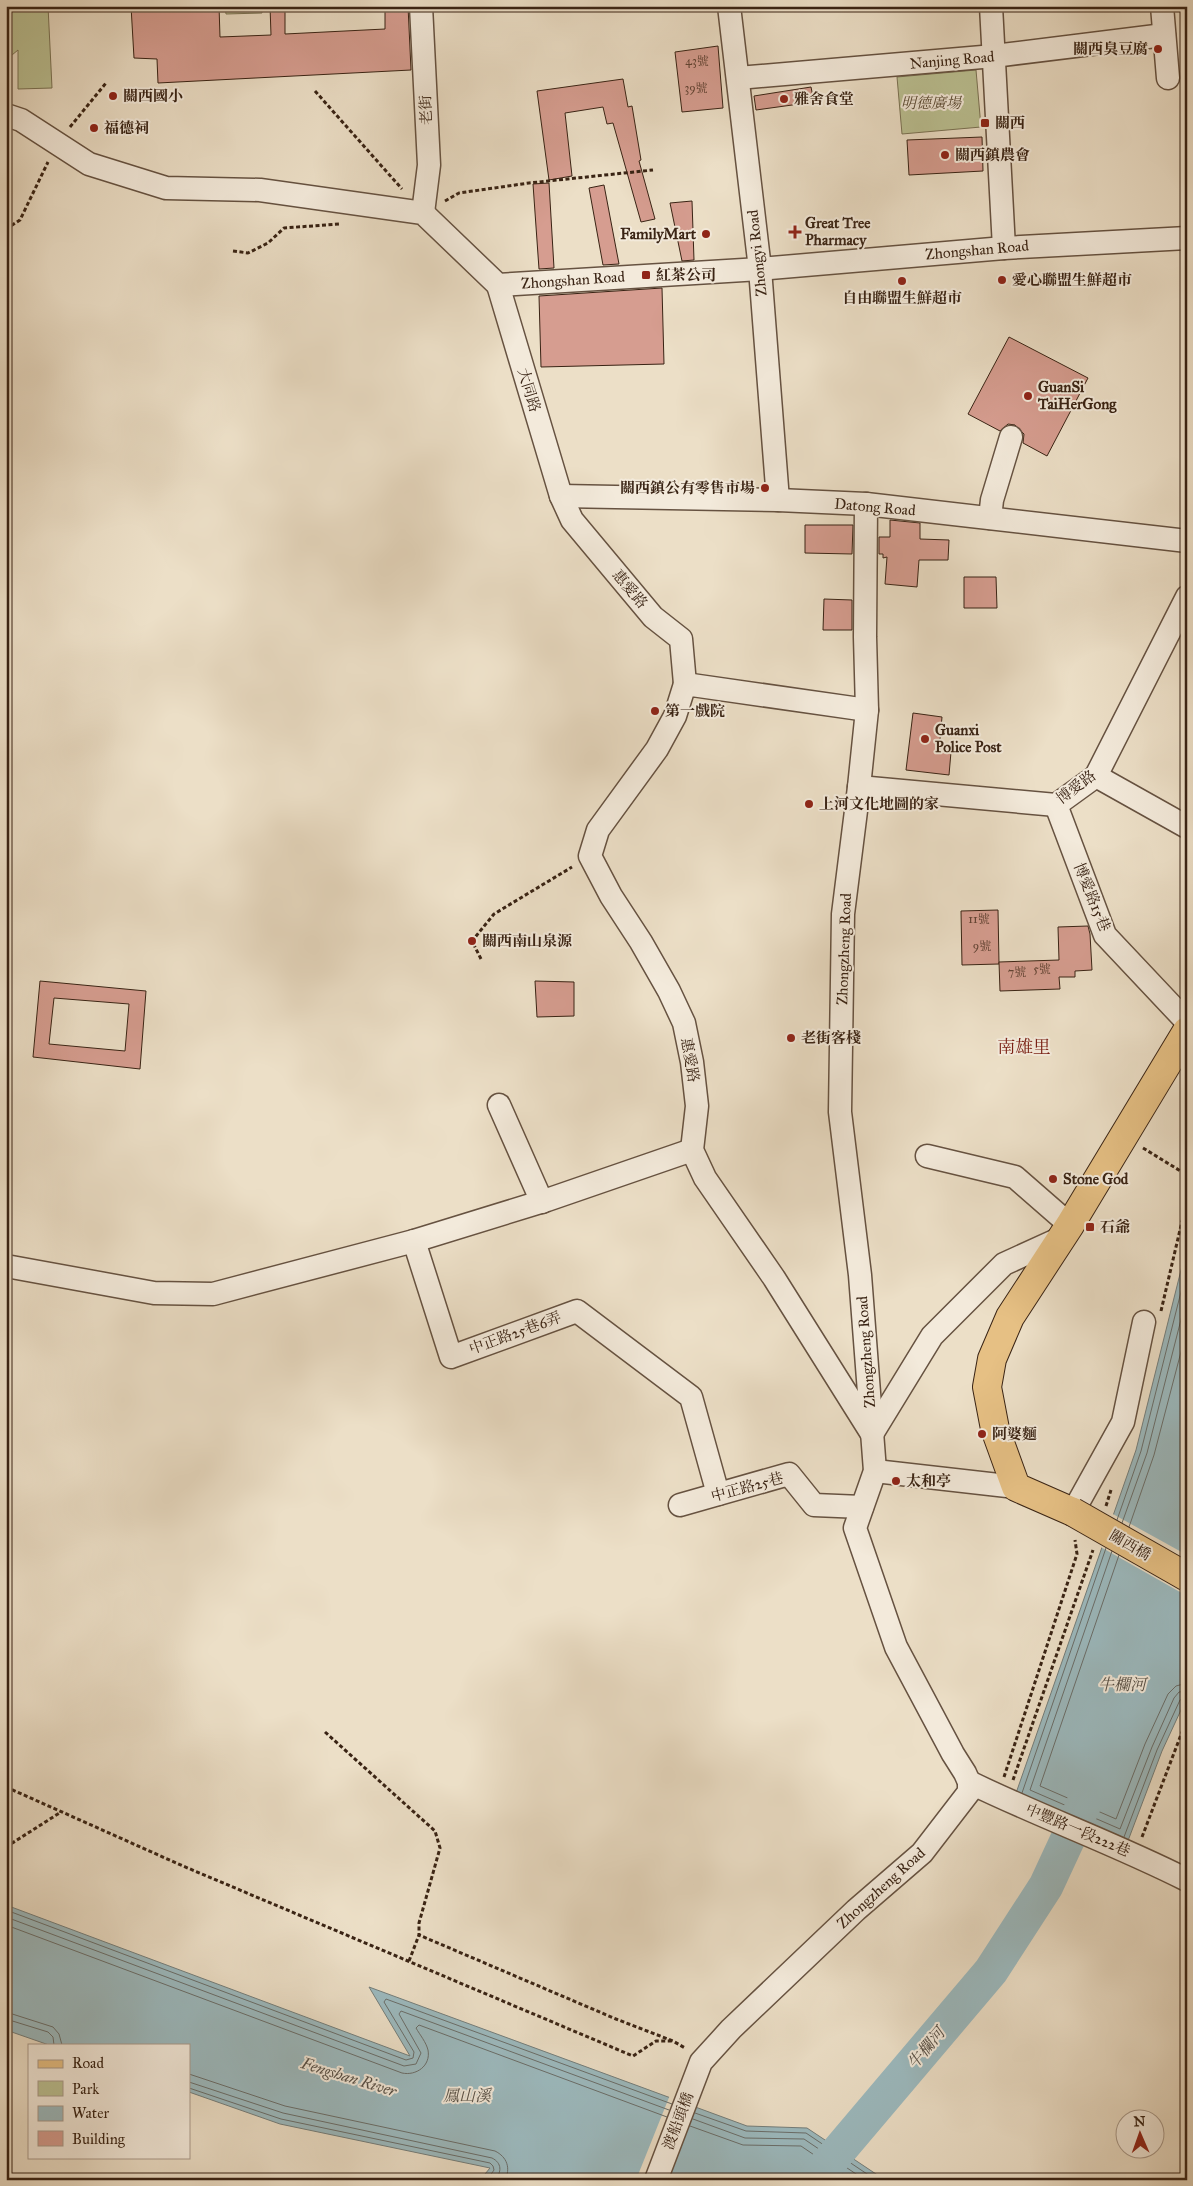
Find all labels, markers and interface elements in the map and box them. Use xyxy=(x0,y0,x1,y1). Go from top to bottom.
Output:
place label: 關西臭豆腐 xyxy=(1073,40,1148,58)
marker: 關西臭豆腐 xyxy=(1152,43,1164,55)
street label: Nanjing Road xyxy=(909,47,996,73)
house number: 43號 xyxy=(685,54,709,68)
house number: 39號 xyxy=(684,81,708,95)
place label: 關西國小 xyxy=(123,87,183,105)
marker: 關西國小 xyxy=(107,90,119,102)
place label: 雅舍食堂 xyxy=(794,90,854,108)
marker: 雅舍食堂 xyxy=(778,93,790,105)
park label: 明德廣場 xyxy=(901,94,963,112)
street label: 老街 xyxy=(416,95,436,125)
place label: 關西 xyxy=(995,114,1025,132)
marker: 關西 xyxy=(979,117,991,129)
place label: 福德祠 xyxy=(104,119,149,137)
marker: 福德祠 xyxy=(88,122,100,134)
place label: 關西鎮農會 xyxy=(955,146,1030,164)
marker: 關西鎮農會 xyxy=(939,149,951,161)
street label: Zhongyi Road xyxy=(743,208,770,297)
place label: Great Tree Pharmacy xyxy=(805,214,871,250)
place label: FamilyMart xyxy=(620,225,697,244)
marker: Great Tree Pharmacy xyxy=(789,226,801,238)
marker: FamilyMart xyxy=(700,228,712,240)
street label: Zhongshan Road xyxy=(924,236,1030,263)
place label: 紅茶公司 xyxy=(656,266,716,284)
street label: Zhongshan Road xyxy=(521,267,626,293)
marker: 紅茶公司 xyxy=(640,269,652,281)
place label: 愛心聯盟生鮮超市 xyxy=(1012,271,1132,289)
marker: 愛心聯盟生鮮超市 xyxy=(996,274,1008,286)
marker: 自由聯盟生鮮超市 xyxy=(896,275,908,287)
place label: 自由聯盟生鮮超市 xyxy=(842,289,962,307)
street label: 大同路 xyxy=(514,366,544,414)
place label: GuanSi TaiHerGong xyxy=(1037,378,1117,414)
marker: GuanSi TaiHerGong xyxy=(1022,390,1034,402)
place label: 關西鎮公有零售市場 xyxy=(620,479,755,497)
marker: 關西鎮公有零售市場 xyxy=(759,482,771,494)
street label: Datong Road xyxy=(834,494,917,520)
street label: 惠愛路 xyxy=(609,566,651,612)
place label: 第一戲院 xyxy=(665,702,725,720)
marker: 第一戲院 xyxy=(649,705,661,717)
place label: Guanxi Police Post xyxy=(935,721,1002,756)
marker: Guanxi Police Post xyxy=(919,733,931,745)
street label: 博愛路 xyxy=(1053,766,1099,808)
place label: 上河文化地圖的家 xyxy=(819,795,939,813)
marker: 上河文化地圖的家 xyxy=(803,798,815,810)
street label: 博愛路15巷 xyxy=(1070,860,1114,934)
street label: Zhongzheng Road xyxy=(833,892,855,1005)
house number: 11號 xyxy=(968,912,990,926)
place label: 關西南山泉源 xyxy=(482,932,572,950)
marker: 關西南山泉源 xyxy=(466,935,478,947)
house number: 9號 xyxy=(973,939,991,953)
house number: 5號 xyxy=(1033,962,1051,976)
house number: 7號 xyxy=(1008,965,1026,979)
place label: 老街客棧 xyxy=(801,1029,861,1047)
marker: 老街客棧 xyxy=(785,1032,797,1044)
street label: 惠愛路 xyxy=(677,1036,703,1084)
district label: 南雄里 xyxy=(997,1036,1051,1058)
place label: Stone God xyxy=(1063,1170,1129,1188)
marker: Stone God xyxy=(1047,1173,1059,1185)
place label: 石爺 xyxy=(1100,1218,1130,1236)
marker: 石爺 xyxy=(1084,1221,1096,1233)
street label: Zhongzheng Road xyxy=(853,1295,879,1409)
street label: 中正路25巷6弄 xyxy=(466,1308,564,1358)
place label: 阿婆麵 xyxy=(992,1425,1037,1443)
marker: 阿婆麵 xyxy=(976,1428,988,1440)
street label: 中正路25巷 xyxy=(709,1469,785,1505)
place label: 太和亭 xyxy=(906,1472,951,1490)
marker: 太和亭 xyxy=(890,1475,902,1487)
street label: 關西橋 xyxy=(1106,1526,1154,1564)
water label: 牛欄河 xyxy=(1098,1675,1149,1694)
street label: 中豐路一段222巷 xyxy=(1023,1800,1133,1860)
street label: Zhongzheng Road xyxy=(833,1843,929,1932)
water label: 牛欄河 xyxy=(903,2021,951,2072)
legend xyxy=(28,2044,190,2158)
water label: Fengshan River xyxy=(298,2053,400,2101)
text: Road xyxy=(72,2054,104,2072)
text: Park xyxy=(72,2080,99,2098)
water label: 鳳山溪 xyxy=(443,2086,493,2105)
street label: 渡船頭橋 xyxy=(659,2090,697,2152)
text: Water xyxy=(72,2104,109,2122)
north arrow xyxy=(1116,2108,1166,2158)
text: N xyxy=(1133,2113,1146,2130)
text: Building xyxy=(72,2130,126,2148)

